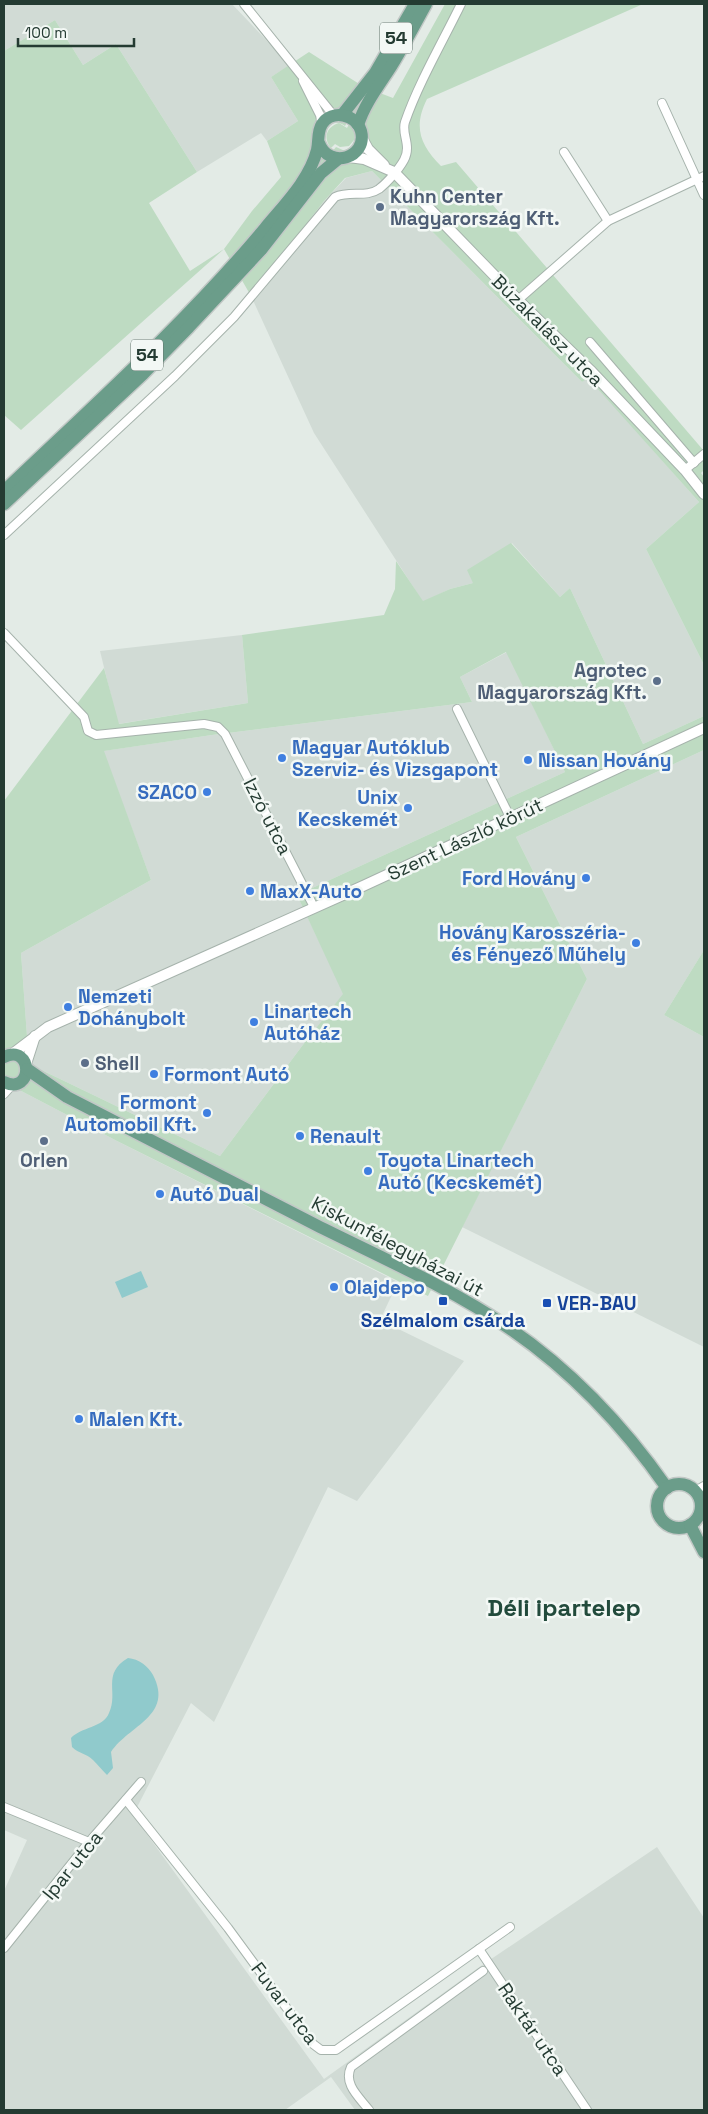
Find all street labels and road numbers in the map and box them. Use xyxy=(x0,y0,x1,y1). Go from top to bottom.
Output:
road number: 54 xyxy=(380,22,412,54)
street label: Búzakalász utca xyxy=(486,269,609,392)
road number: 54 xyxy=(131,340,163,370)
street label: Izzó utca xyxy=(238,774,298,859)
street label: Szent László körút xyxy=(383,792,547,886)
street label: Kiskunfélegyházai út xyxy=(307,1190,488,1302)
street label: Ipar utca xyxy=(37,1825,108,1905)
street label: Fuvar utca xyxy=(245,1957,324,2050)
street label: Raktár utca xyxy=(492,1978,573,2081)

